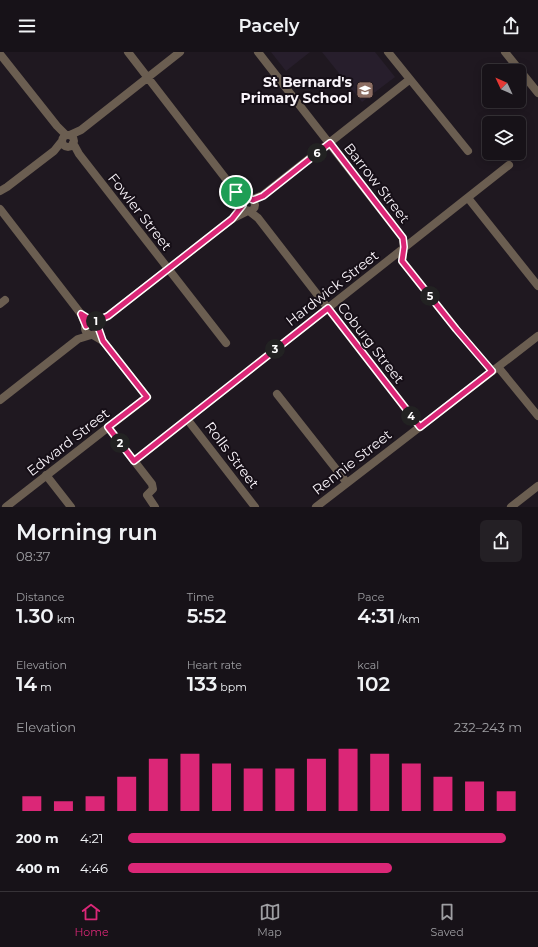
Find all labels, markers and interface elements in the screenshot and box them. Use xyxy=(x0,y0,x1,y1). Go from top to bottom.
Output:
icon: menu xyxy=(16,15,38,37)
text: Pacely xyxy=(239,15,299,37)
icon: share xyxy=(500,15,522,37)
north arrow xyxy=(482,64,526,108)
map controls xyxy=(482,64,526,160)
place label: St Bernard's Primary School xyxy=(241,73,353,107)
school or university icon: St Bernard's Primary School xyxy=(355,80,375,100)
button: layers xyxy=(482,116,526,160)
street label: Barrow Street xyxy=(340,139,414,227)
pin: 6 xyxy=(307,143,327,163)
text: 6 xyxy=(313,146,321,160)
street label: Fowler Street xyxy=(104,170,176,255)
pin xyxy=(219,175,253,209)
icon: arrive xyxy=(225,181,247,203)
street label: Hardwick Street xyxy=(282,246,382,330)
pin: 5 xyxy=(420,286,440,306)
text: 5 xyxy=(427,289,433,303)
street label: Coburg Street xyxy=(334,299,409,388)
pin: 1 xyxy=(86,311,106,331)
text: 1 xyxy=(94,314,98,328)
pin: 3 xyxy=(265,339,285,359)
text: 3 xyxy=(272,342,278,356)
street label: Edward Street xyxy=(23,404,113,480)
pin: 4 xyxy=(401,406,421,426)
text: 4 xyxy=(407,409,415,423)
street label: Rolls Street xyxy=(201,418,263,492)
street label: Rennie Street xyxy=(309,425,395,499)
pin: 2 xyxy=(110,433,130,453)
text: 2 xyxy=(117,436,123,450)
text: Morning run xyxy=(16,519,157,546)
button: share xyxy=(480,520,522,562)
text: 08:37 xyxy=(16,548,50,564)
text: Distance xyxy=(16,590,64,604)
text: Time xyxy=(187,590,214,604)
text: Pace xyxy=(357,590,384,604)
text: 1.30 xyxy=(16,604,54,628)
text: 5:52 xyxy=(187,604,226,628)
text: 4:31 xyxy=(357,604,395,628)
text: km xyxy=(54,612,75,626)
text: /km xyxy=(395,612,420,626)
text: Elevation xyxy=(16,658,67,672)
text: Heart rate xyxy=(187,658,242,672)
text: kcal xyxy=(357,658,379,672)
text: 14 xyxy=(16,672,37,696)
text: 133 xyxy=(187,672,217,696)
text: 102 xyxy=(357,672,390,696)
text: m xyxy=(37,680,52,694)
text: bpm xyxy=(217,680,247,694)
text: Elevation xyxy=(16,719,76,735)
text: 232–243 m xyxy=(454,719,522,735)
text: 200 m xyxy=(16,830,59,846)
text: 4:21 xyxy=(80,830,104,846)
text: 400 m xyxy=(16,860,60,876)
text: 4:46 xyxy=(80,860,108,876)
tab: Home xyxy=(74,901,109,939)
tab: Map xyxy=(257,901,282,939)
tab: Saved xyxy=(431,901,464,939)

